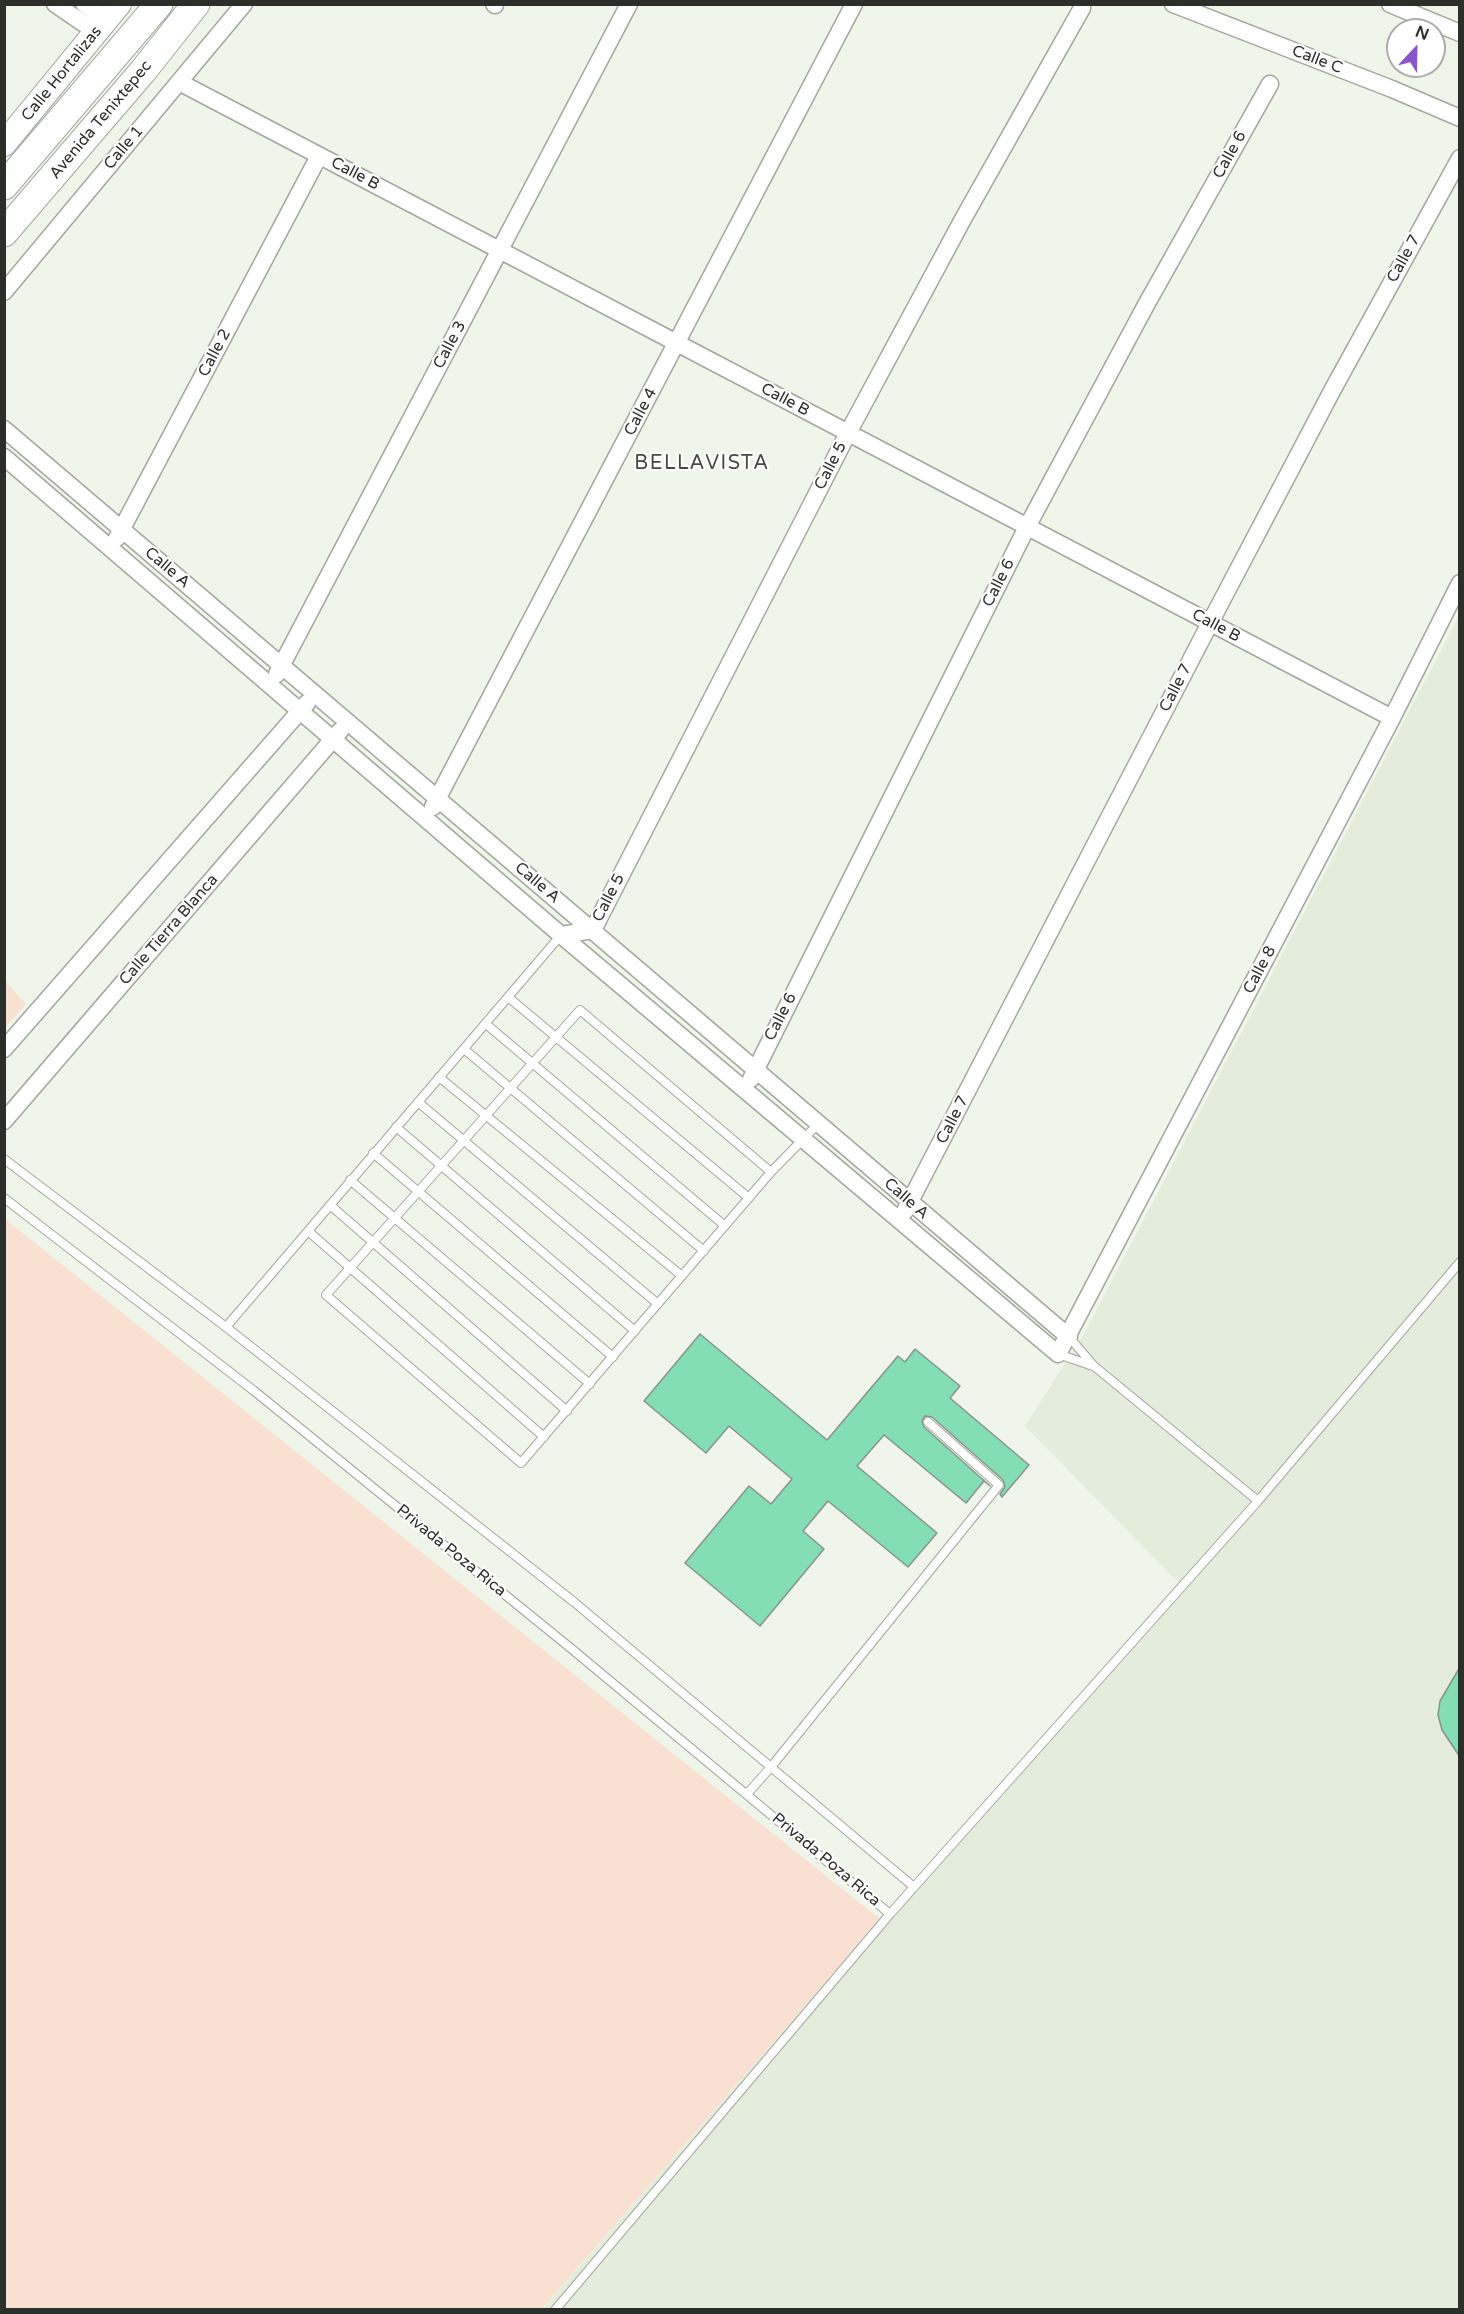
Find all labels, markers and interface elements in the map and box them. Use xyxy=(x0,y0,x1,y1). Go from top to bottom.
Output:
north arrow xyxy=(1386,18,1446,78)
text: N xyxy=(1412,21,1432,45)
street label: Calle Hortalizas xyxy=(18,23,106,125)
street label: Calle C xyxy=(1289,42,1345,78)
street label: Avenida Tenixtepec xyxy=(46,57,156,183)
street label: Calle 1 xyxy=(100,122,148,174)
street label: Calle 6 xyxy=(1209,128,1251,182)
street label: Calle B xyxy=(327,153,383,195)
street label: Calle 7 xyxy=(1383,232,1425,286)
street label: Calle 3 xyxy=(429,318,471,372)
street label: Calle 2 xyxy=(194,326,236,380)
street label: Calle B xyxy=(757,379,813,421)
street label: Calle 4 xyxy=(620,385,662,439)
street label: Calle 5 xyxy=(811,439,851,493)
district label: BELLAVISTA xyxy=(634,452,770,476)
street label: Calle A xyxy=(140,544,194,592)
street label: Calle 6 xyxy=(979,556,1019,610)
street label: Calle B xyxy=(1188,605,1244,647)
street label: Calle 7 xyxy=(1156,661,1196,715)
street label: Calle A xyxy=(510,859,564,907)
street label: Calle Tierra Blanca xyxy=(116,871,222,989)
street label: Calle 5 xyxy=(589,871,629,925)
street label: Calle 8 xyxy=(1239,943,1281,997)
street label: Calle 6 xyxy=(761,990,801,1044)
street label: Calle 7 xyxy=(933,1093,973,1147)
street label: Calle A xyxy=(880,1174,932,1224)
street label: Privada Poza Rica xyxy=(392,1501,510,1601)
street label: Privada Poza Rica xyxy=(768,1809,884,1911)

